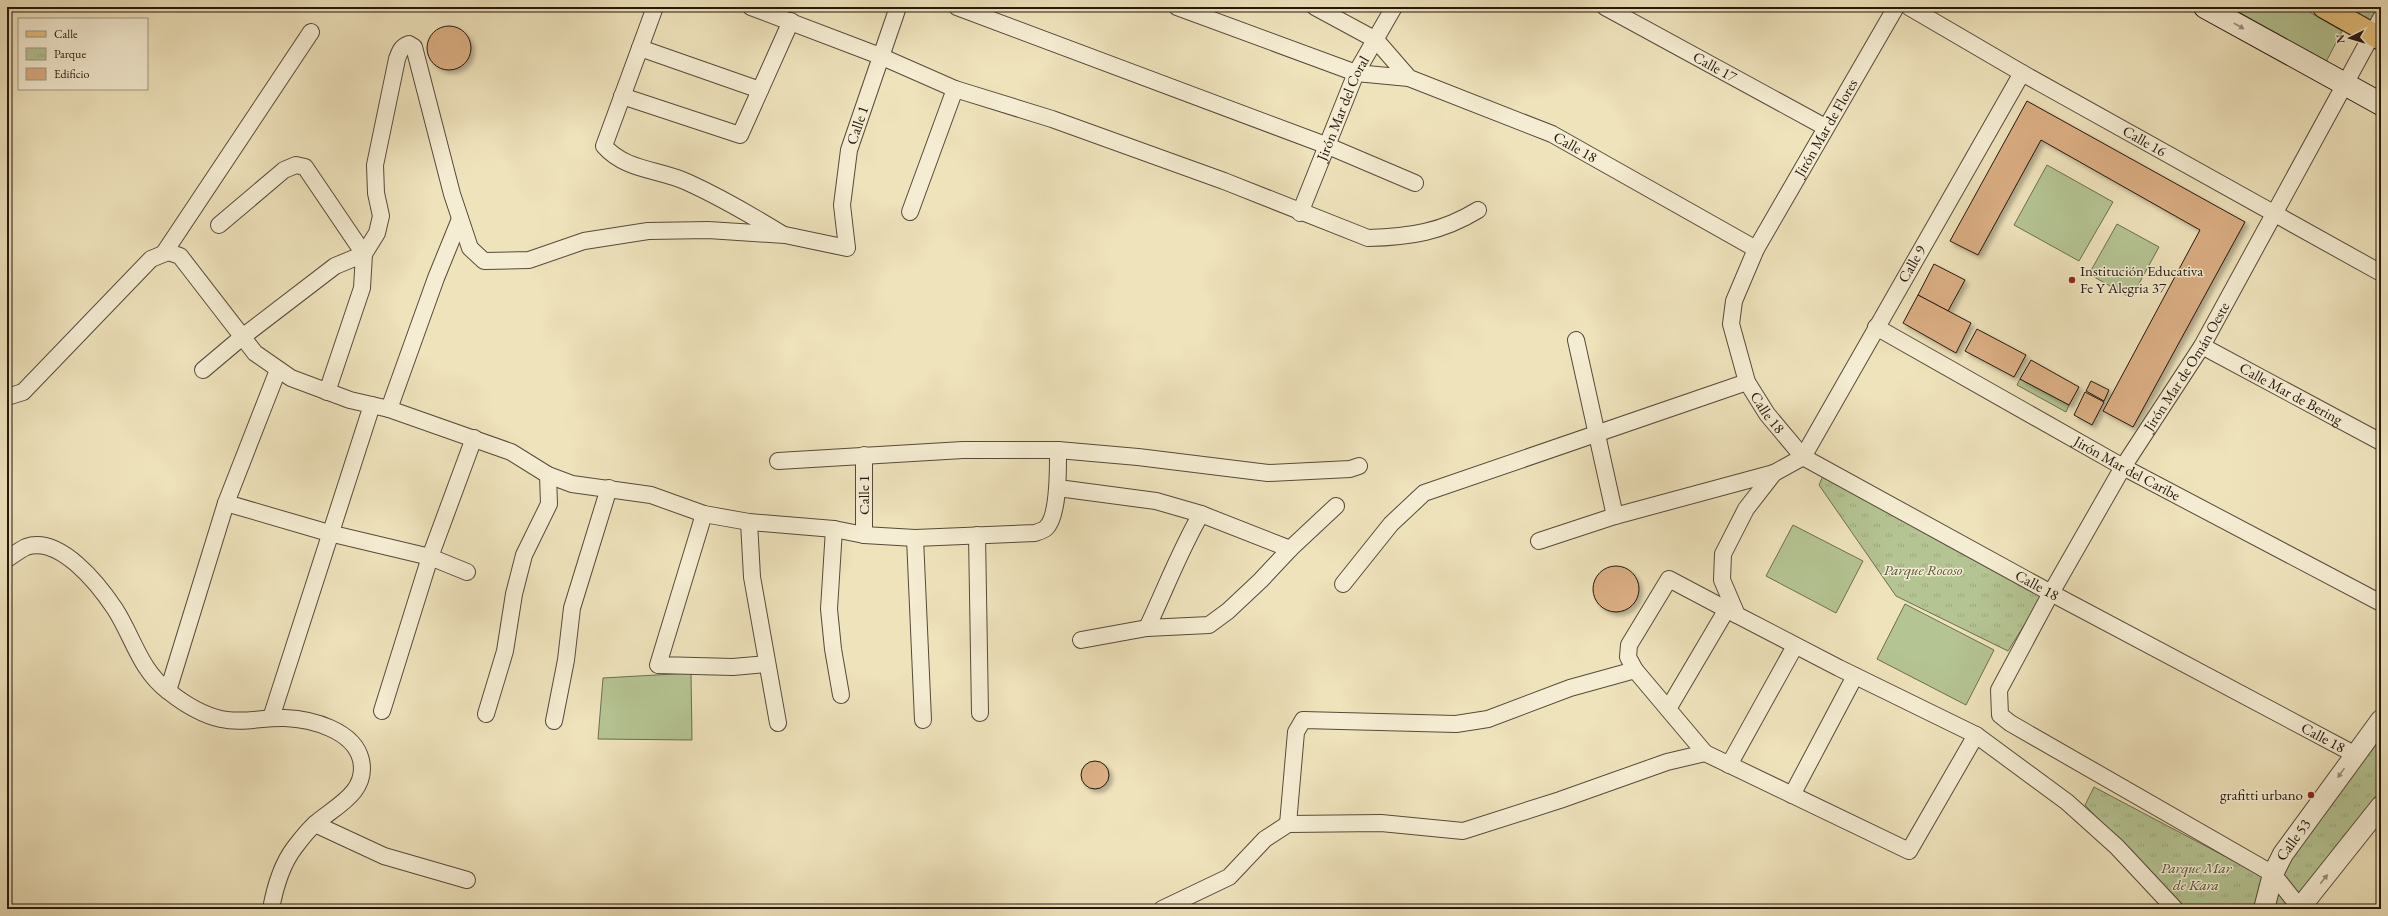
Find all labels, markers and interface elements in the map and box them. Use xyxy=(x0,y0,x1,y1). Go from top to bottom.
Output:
legend xyxy=(18,18,148,90)
north arrow xyxy=(2330,18,2370,58)
one-way arrow xyxy=(2234,23,2245,29)
text: Calle xyxy=(54,26,78,42)
text: N xyxy=(2333,34,2347,44)
text: Parque xyxy=(54,46,86,62)
street label: Calle 17 xyxy=(1690,47,1741,86)
street label: Jirón Mar del Coral xyxy=(1311,52,1373,165)
text: Edificio xyxy=(54,66,90,82)
street label: Jirón Mar de Flores xyxy=(1789,75,1862,182)
street label: Calle 1 xyxy=(842,103,872,147)
street label: Calle 16 xyxy=(2119,121,2170,161)
street label: Calle 18 xyxy=(1550,127,1601,167)
street label: Calle 9 xyxy=(1893,242,1930,286)
place label: Institución Educativa Fe Y Alegria 37 xyxy=(2080,261,2203,297)
marker: Institución Educativa Fe Y Alegria 37 xyxy=(2067,275,2077,285)
street label: Jirón Mar de Omán Oeste xyxy=(2138,298,2233,436)
street label: Calle Mar de Bering xyxy=(2236,358,2347,429)
street label: Calle 18 xyxy=(1746,388,1789,437)
street label: Jirón Mar del Caribe xyxy=(2069,430,2184,505)
street label: Calle 1 xyxy=(854,475,873,515)
park label: Parque Rocoso xyxy=(1883,560,1963,580)
street label: Calle 18 xyxy=(2012,565,2062,605)
street label: Calle 18 xyxy=(2298,718,2349,757)
one-way arrow xyxy=(2337,768,2345,779)
place label: grafitti urbano xyxy=(2220,785,2303,804)
marker: grafitti urbano xyxy=(2306,790,2316,800)
street label: Calle 53 xyxy=(2271,815,2315,863)
park label: Parque Mar de Kara xyxy=(2161,858,2233,894)
one-way arrow xyxy=(2319,874,2328,885)

